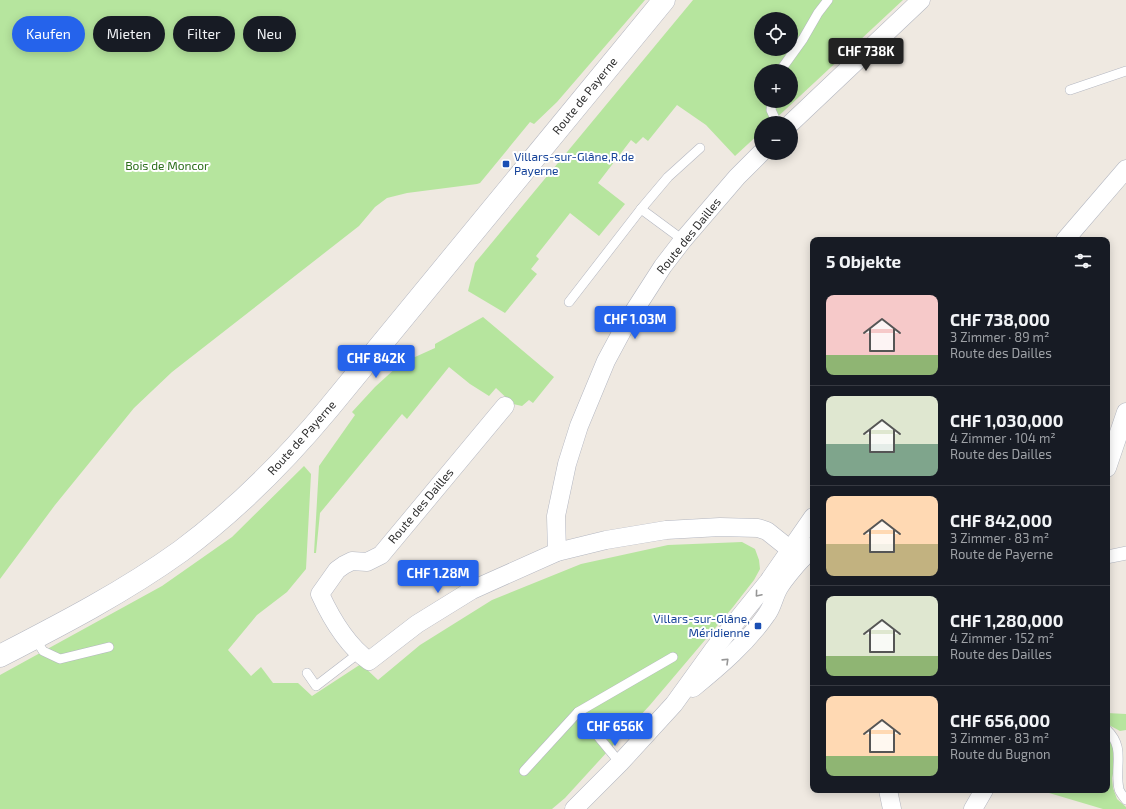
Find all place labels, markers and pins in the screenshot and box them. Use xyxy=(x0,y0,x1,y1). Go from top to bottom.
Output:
pin: CHF 738K xyxy=(825,38,907,72)
place label: Villars-sur-Glâne,R.de Payerne xyxy=(514,149,634,177)
marker: Villars-sur-Glâne,R.de Payerne xyxy=(501,159,511,169)
pin: CHF 1.03M xyxy=(589,306,681,340)
pin: CHF 842K xyxy=(335,345,417,379)
pin: CHF 1.28M xyxy=(392,560,484,594)
place label: Villars-sur-Glâne, Méridienne xyxy=(653,611,750,639)
marker: Villars-sur-Glâne, Méridienne xyxy=(753,621,763,631)
pin: CHF 656K xyxy=(574,713,656,747)

